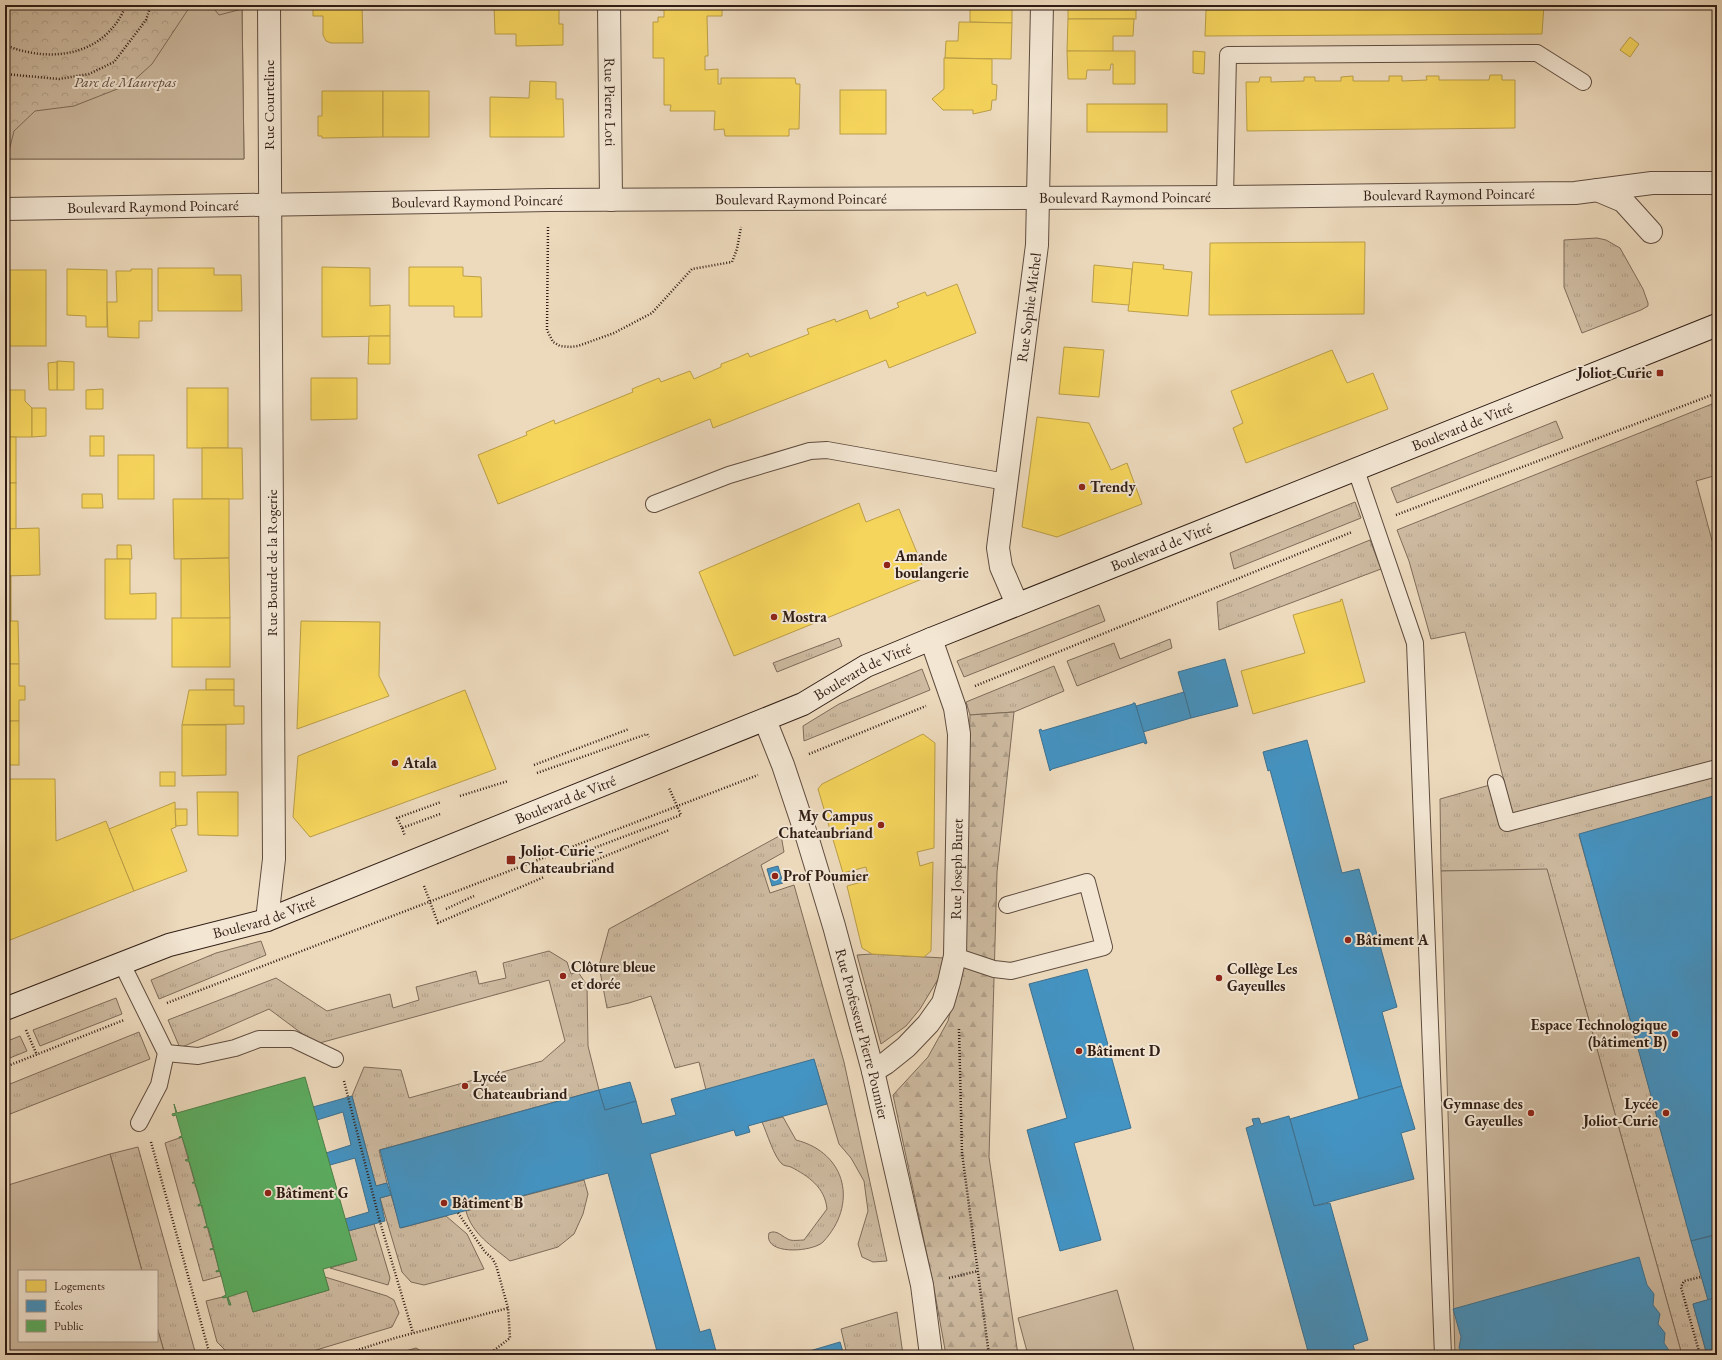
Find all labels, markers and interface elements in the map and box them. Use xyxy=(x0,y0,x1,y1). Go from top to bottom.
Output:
street label: Rue Pierre Loti xyxy=(601,57,620,147)
street label: Rue Courteline xyxy=(259,60,278,150)
park label: Parc de Maurepas xyxy=(74,72,177,91)
street label: Boulevard Raymond Poincaré xyxy=(1363,183,1535,204)
street label: Boulevard Raymond Poincaré xyxy=(1039,187,1211,207)
street label: Boulevard Raymond Poincaré xyxy=(715,189,887,208)
street label: Boulevard Raymond Poincaré xyxy=(391,190,563,212)
street label: Boulevard Raymond Poincaré xyxy=(67,195,239,217)
street label: Rue Sophie Michel xyxy=(1012,251,1045,363)
place label: Joliot-Curie xyxy=(1575,363,1652,382)
marker: Joliot-Curie xyxy=(1655,368,1665,378)
street label: Boulevard de Vitré xyxy=(1409,398,1515,455)
place label: Trendy xyxy=(1090,477,1136,496)
marker: Trendy xyxy=(1077,482,1087,492)
street label: Rue Bourde de la Rogerie xyxy=(262,489,281,637)
street label: Boulevard de Vitré xyxy=(1108,518,1214,575)
place label: Amande boulangerie xyxy=(894,546,969,582)
marker: Amande boulangerie xyxy=(882,560,892,570)
place label: Mostra xyxy=(782,607,827,626)
marker: Mostra xyxy=(769,612,779,622)
street label: Boulevard de Vitré xyxy=(810,638,914,704)
place label: Atala xyxy=(402,753,437,772)
marker: Atala xyxy=(390,758,400,768)
street label: Boulevard de Vitré xyxy=(512,770,619,828)
place label: My Campus Chateaubriand xyxy=(779,806,874,842)
street label: Rue Joseph Buret xyxy=(946,818,966,920)
marker: My Campus Chateaubriand xyxy=(876,820,886,830)
place label: Joliot-Curie - Chateaubriand xyxy=(518,841,615,877)
marker: Joliot-Curie - Chateaubriand xyxy=(505,854,517,866)
place label: Prof Poumier xyxy=(783,866,869,885)
marker: Prof Poumier xyxy=(770,871,780,881)
street label: Boulevard de Vitré xyxy=(211,891,318,943)
place label: Bâtiment A xyxy=(1356,930,1429,949)
marker: Bâtiment A xyxy=(1343,935,1353,945)
street label: Rue Professeur Pierre Poumier xyxy=(831,946,894,1121)
place label: Clôture bleue et dorée xyxy=(571,957,656,993)
place label: Collège Les Gayeulles xyxy=(1227,959,1297,995)
marker: Clôture bleue et dorée xyxy=(558,971,568,981)
marker: Collège Les Gayeulles xyxy=(1214,973,1224,983)
place label: Espace Technologique (bâtiment B) xyxy=(1531,1015,1667,1051)
marker: Espace Technologique (bâtiment B) xyxy=(1670,1029,1680,1039)
place label: Bâtiment D xyxy=(1087,1041,1161,1060)
marker: Bâtiment D xyxy=(1074,1046,1084,1056)
place label: Lycée Chateaubriand xyxy=(473,1067,568,1103)
marker: Lycée Chateaubriand xyxy=(460,1081,470,1091)
place label: Gymnase des Gayeulles xyxy=(1443,1094,1523,1130)
place label: Lycée Joliot-Curie xyxy=(1581,1094,1658,1130)
marker: Gymnase des Gayeulles xyxy=(1526,1108,1536,1118)
marker: Lycée Joliot-Curie xyxy=(1661,1108,1671,1118)
place label: Bâtiment G xyxy=(276,1183,349,1202)
marker: Bâtiment G xyxy=(263,1188,273,1198)
place label: Bâtiment B xyxy=(452,1193,523,1212)
marker: Bâtiment B xyxy=(439,1198,449,1208)
legend xyxy=(18,1270,158,1342)
text: Logements xyxy=(54,1278,105,1294)
text: Écoles xyxy=(54,1298,82,1314)
text: Public xyxy=(54,1318,84,1334)

